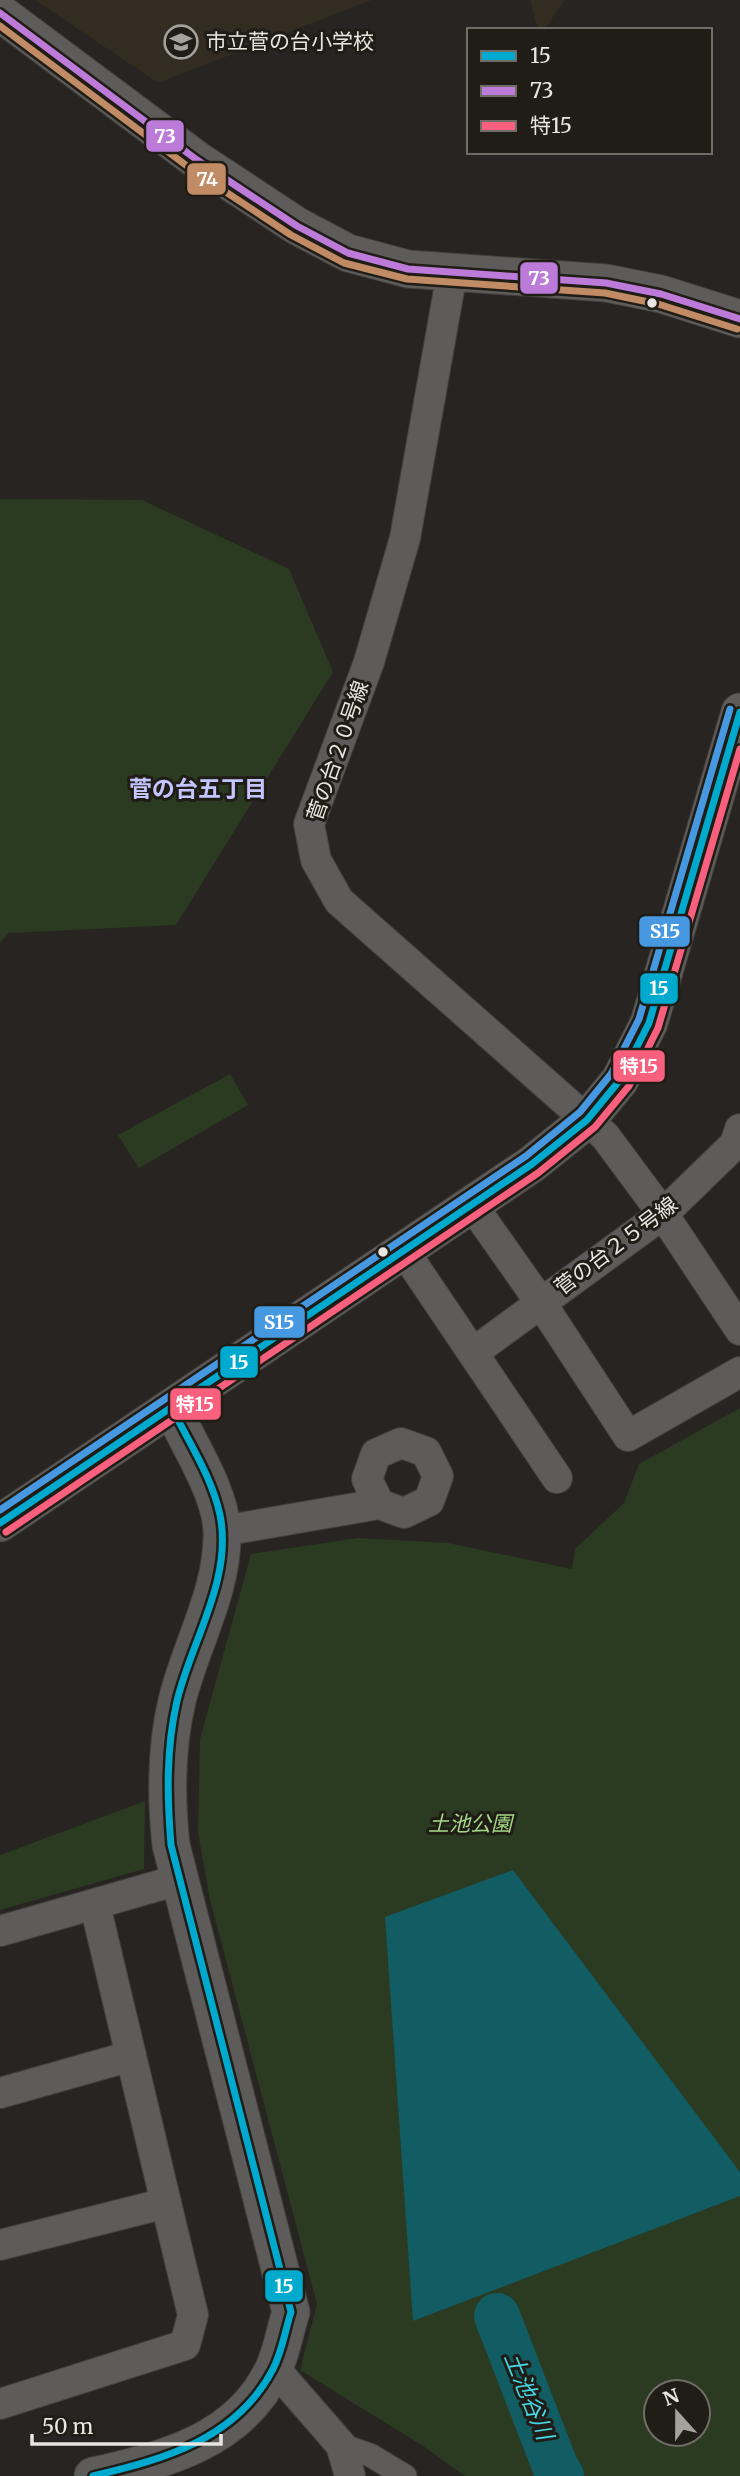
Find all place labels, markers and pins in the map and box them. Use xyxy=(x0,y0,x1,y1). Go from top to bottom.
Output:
school or university icon: 市立菅の台小学校 xyxy=(162,23,200,61)
place label: 市立菅の台小学校 xyxy=(206,28,374,55)
unlabelled marker xyxy=(645,296,659,310)
unlabelled marker xyxy=(376,1245,390,1259)

